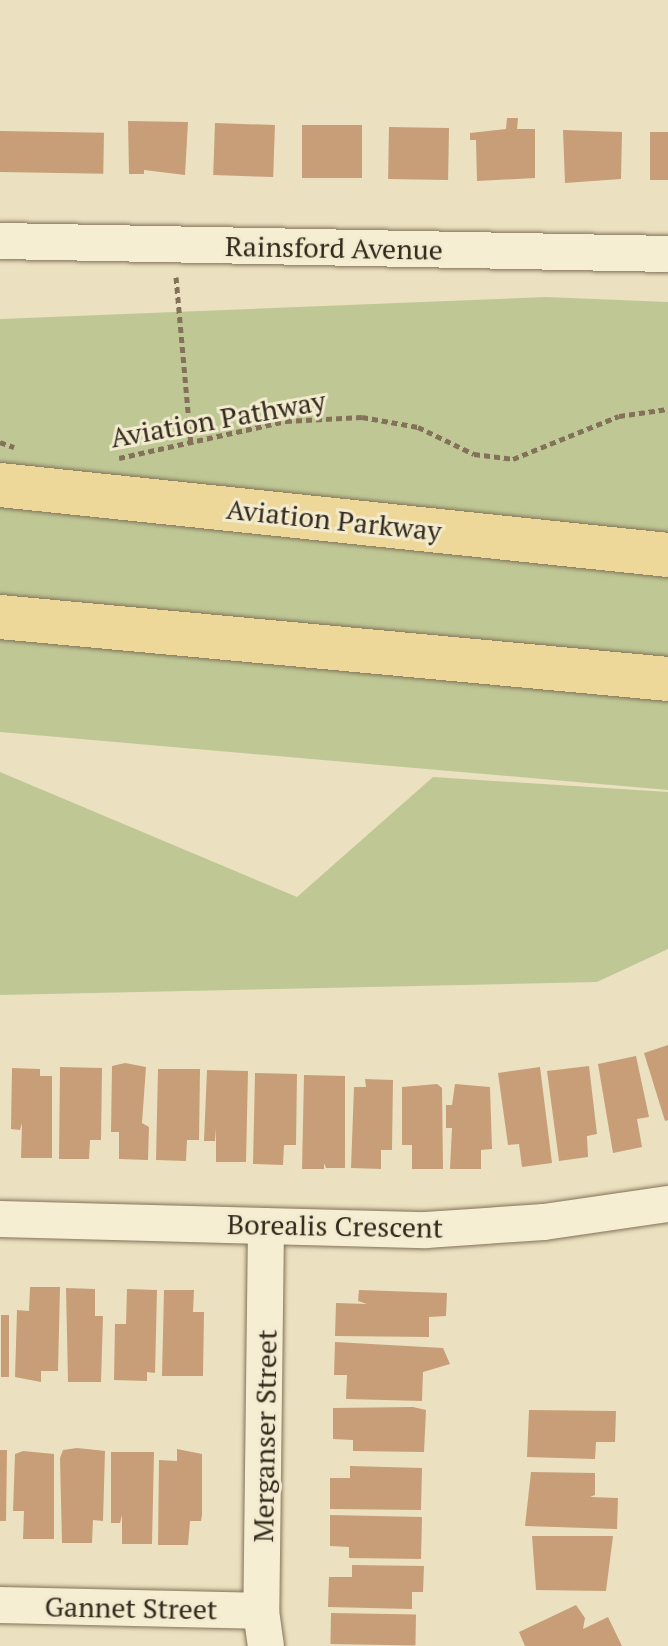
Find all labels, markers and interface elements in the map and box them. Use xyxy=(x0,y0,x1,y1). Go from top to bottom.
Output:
street label: Rainsford Avenue xyxy=(224,229,444,267)
street label: Aviation Pathway xyxy=(108,384,328,454)
street label: Aviation Parkway xyxy=(225,492,443,548)
street label: Borealis Crescent xyxy=(227,1207,443,1245)
street label: Merganser Street xyxy=(246,1329,284,1543)
street label: Gannet Street xyxy=(44,1590,218,1626)

